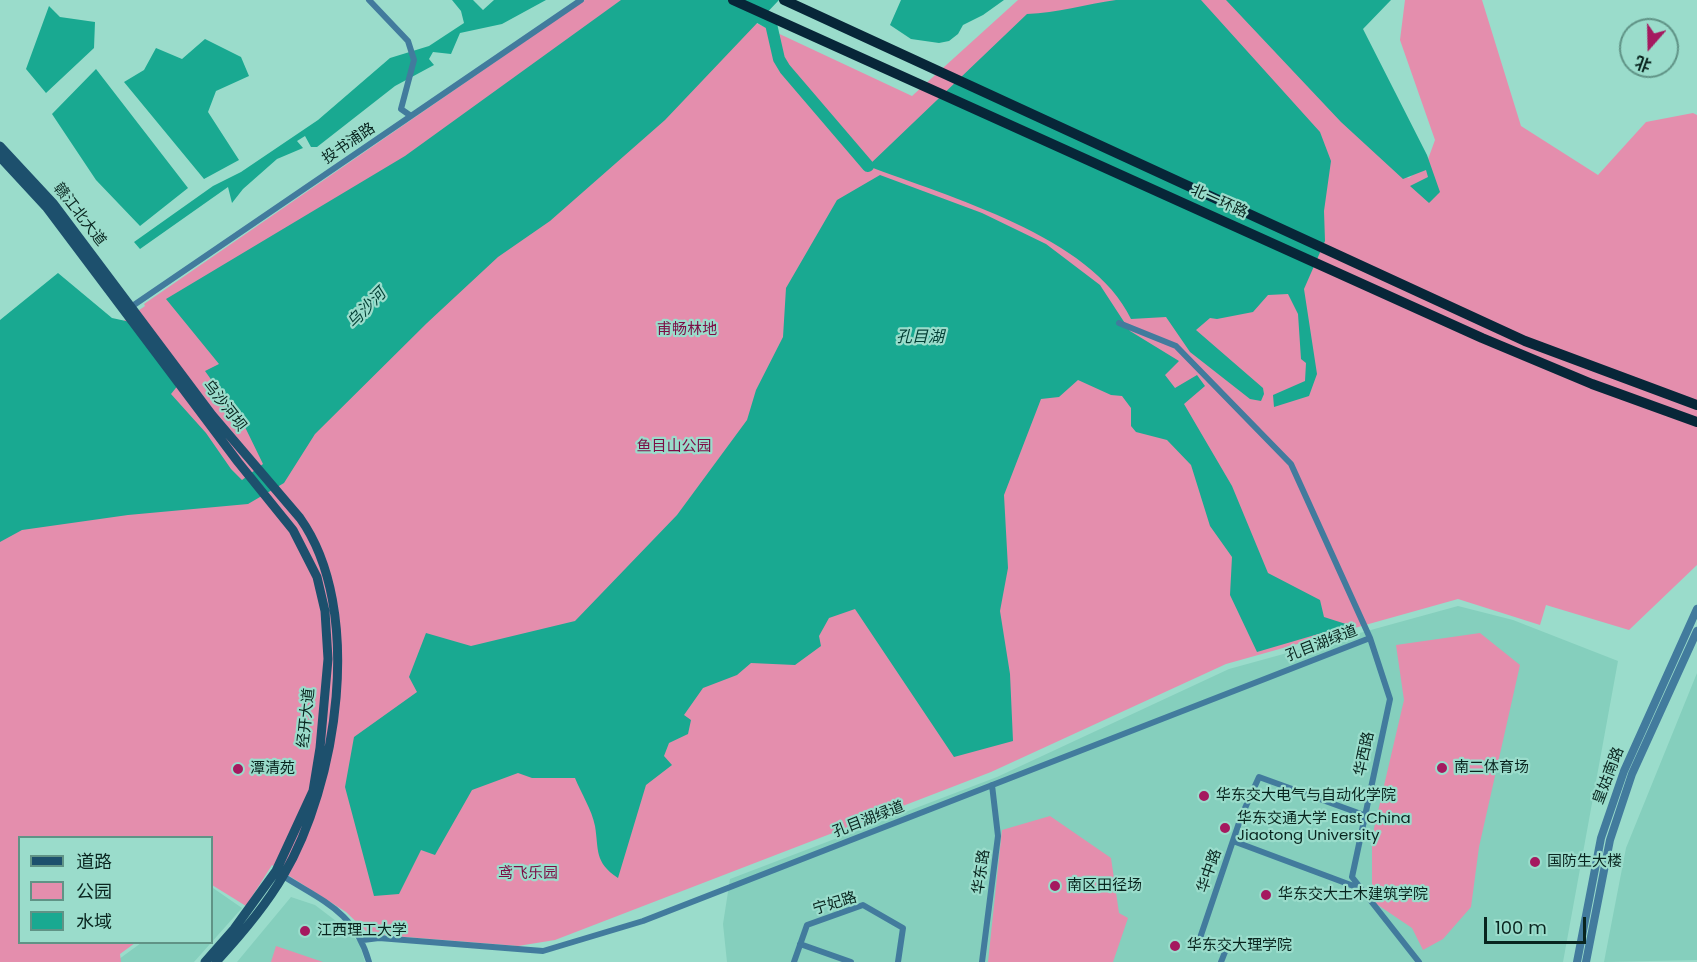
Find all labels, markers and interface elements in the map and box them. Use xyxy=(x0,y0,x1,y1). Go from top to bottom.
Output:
north arrow xyxy=(1619,18,1679,78)
text: 北 xyxy=(1632,50,1655,77)
street label: 投书浦路 xyxy=(319,120,379,168)
street label: 赣江北大道 xyxy=(49,180,109,250)
street label: 北一环路 xyxy=(1188,182,1250,222)
water label: 乌沙河 xyxy=(343,285,391,333)
park label: 甫畅林地 xyxy=(657,321,717,339)
water label: 孔目湖 xyxy=(896,328,944,348)
street label: 乌沙河坝 xyxy=(198,377,250,435)
park label: 鱼目山公园 xyxy=(637,438,711,456)
street label: 孔目湖绿道 xyxy=(1284,622,1360,666)
street label: 经开大道 xyxy=(295,687,319,749)
street label: 华西路 xyxy=(1352,730,1378,778)
street label: 皇姑南路 xyxy=(1590,745,1628,807)
place label: 南二体育场 xyxy=(1454,759,1529,777)
place label: 潭清苑 xyxy=(250,760,295,778)
marker: 南二体育场 xyxy=(1435,761,1449,775)
marker: 潭清苑 xyxy=(231,762,245,776)
place label: 华东交大电气与自动化学院 xyxy=(1216,787,1396,805)
marker: 华东交大电气与自动化学院 xyxy=(1197,789,1211,803)
street label: 孔目湖绿道 xyxy=(831,798,907,842)
place label: 华东交通大学 East China Jiaotong University xyxy=(1237,810,1411,845)
marker: 华东交通大学 East China Jiaotong University xyxy=(1218,821,1232,835)
legend xyxy=(18,836,213,944)
street label: 华中路 xyxy=(1194,847,1226,895)
street label: 华东路 xyxy=(970,848,994,896)
text: 道路 xyxy=(76,849,112,874)
place label: 国防生大楼 xyxy=(1547,853,1622,871)
marker: 国防生大楼 xyxy=(1528,855,1542,869)
park label: 鸢飞乐园 xyxy=(498,865,558,883)
place label: 南区田径场 xyxy=(1067,877,1142,895)
text: 公园 xyxy=(76,879,112,904)
marker: 南区田径场 xyxy=(1048,879,1062,893)
place label: 华东交大土木建筑学院 xyxy=(1278,886,1428,904)
marker: 华东交大土木建筑学院 xyxy=(1259,888,1273,902)
street label: 宁妃路 xyxy=(811,889,859,919)
scale bar xyxy=(1487,905,1589,943)
text: 水域 xyxy=(76,909,112,934)
text: 100 m xyxy=(1495,915,1547,940)
place label: 江西理工大学 xyxy=(317,922,407,940)
marker: 江西理工大学 xyxy=(298,924,312,938)
place label: 华东交大理学院 xyxy=(1187,937,1292,955)
marker: 华东交大理学院 xyxy=(1168,939,1182,953)

